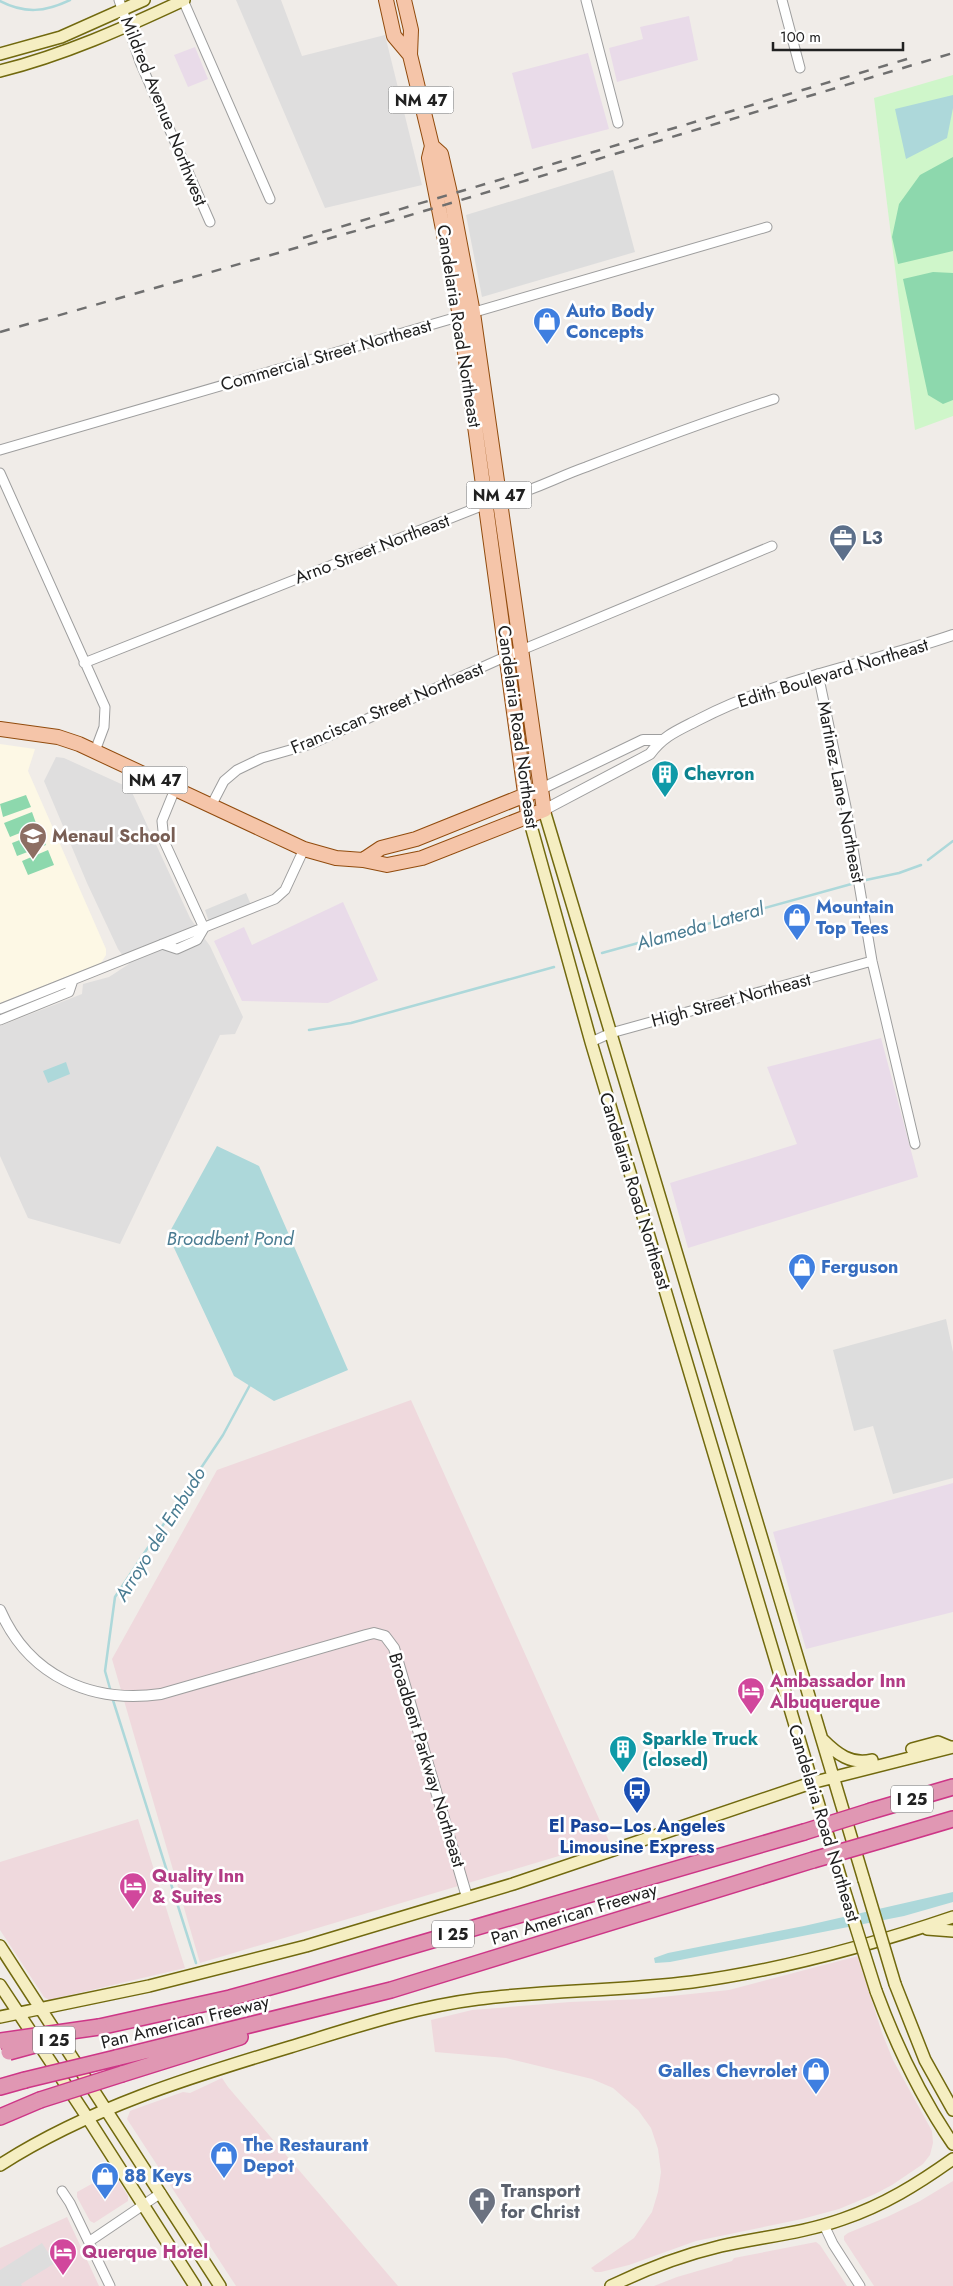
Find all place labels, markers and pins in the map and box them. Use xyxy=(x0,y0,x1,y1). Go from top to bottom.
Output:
place label: Auto Body Concepts xyxy=(565,298,655,345)
shop icon: Auto Body Concepts xyxy=(532,306,562,345)
office icon: L3 xyxy=(828,523,858,562)
place label: L3 xyxy=(862,525,883,551)
building icon: Chevron xyxy=(650,759,680,798)
place label: Chevron xyxy=(684,761,755,787)
school or university icon: Menaul School xyxy=(18,821,48,860)
place label: Menaul School xyxy=(52,823,176,849)
place label: Mountain Top Tees xyxy=(816,894,894,941)
shop icon: Mountain Top Tees xyxy=(782,902,812,941)
shop icon: Ferguson xyxy=(787,1252,817,1291)
place label: Ferguson xyxy=(821,1254,898,1280)
place label: Ambassador Inn Albuquerque xyxy=(769,1668,906,1715)
hotel icon: Ambassador Inn Albuquerque xyxy=(736,1676,766,1715)
place label: Sparkle Truck (closed) xyxy=(642,1726,759,1773)
building icon: Sparkle Truck (closed) xyxy=(608,1734,638,1773)
bus stop icon: El Paso–Los Angeles Limousine Express xyxy=(622,1775,652,1814)
place label: El Paso–Los Angeles Limousine Express xyxy=(549,1813,725,1860)
place label: Quality Inn & Suites xyxy=(152,1863,244,1910)
hotel icon: Quality Inn & Suites xyxy=(118,1871,148,1910)
shop icon: Galles Chevrolet xyxy=(801,2056,831,2095)
place label: Galles Chevrolet xyxy=(658,2058,797,2084)
place label: The Restaurant Depot xyxy=(243,2132,368,2179)
shop icon: The Restaurant Depot xyxy=(209,2140,239,2179)
shop icon: 88 Keys xyxy=(90,2161,120,2200)
place label: 88 Keys xyxy=(124,2163,192,2189)
place label: Transport for Christ xyxy=(501,2178,580,2225)
church icon: Transport for Christ xyxy=(467,2186,497,2225)
hotel icon: Querque Hotel xyxy=(48,2237,78,2276)
place label: Querque Hotel xyxy=(82,2239,208,2265)

